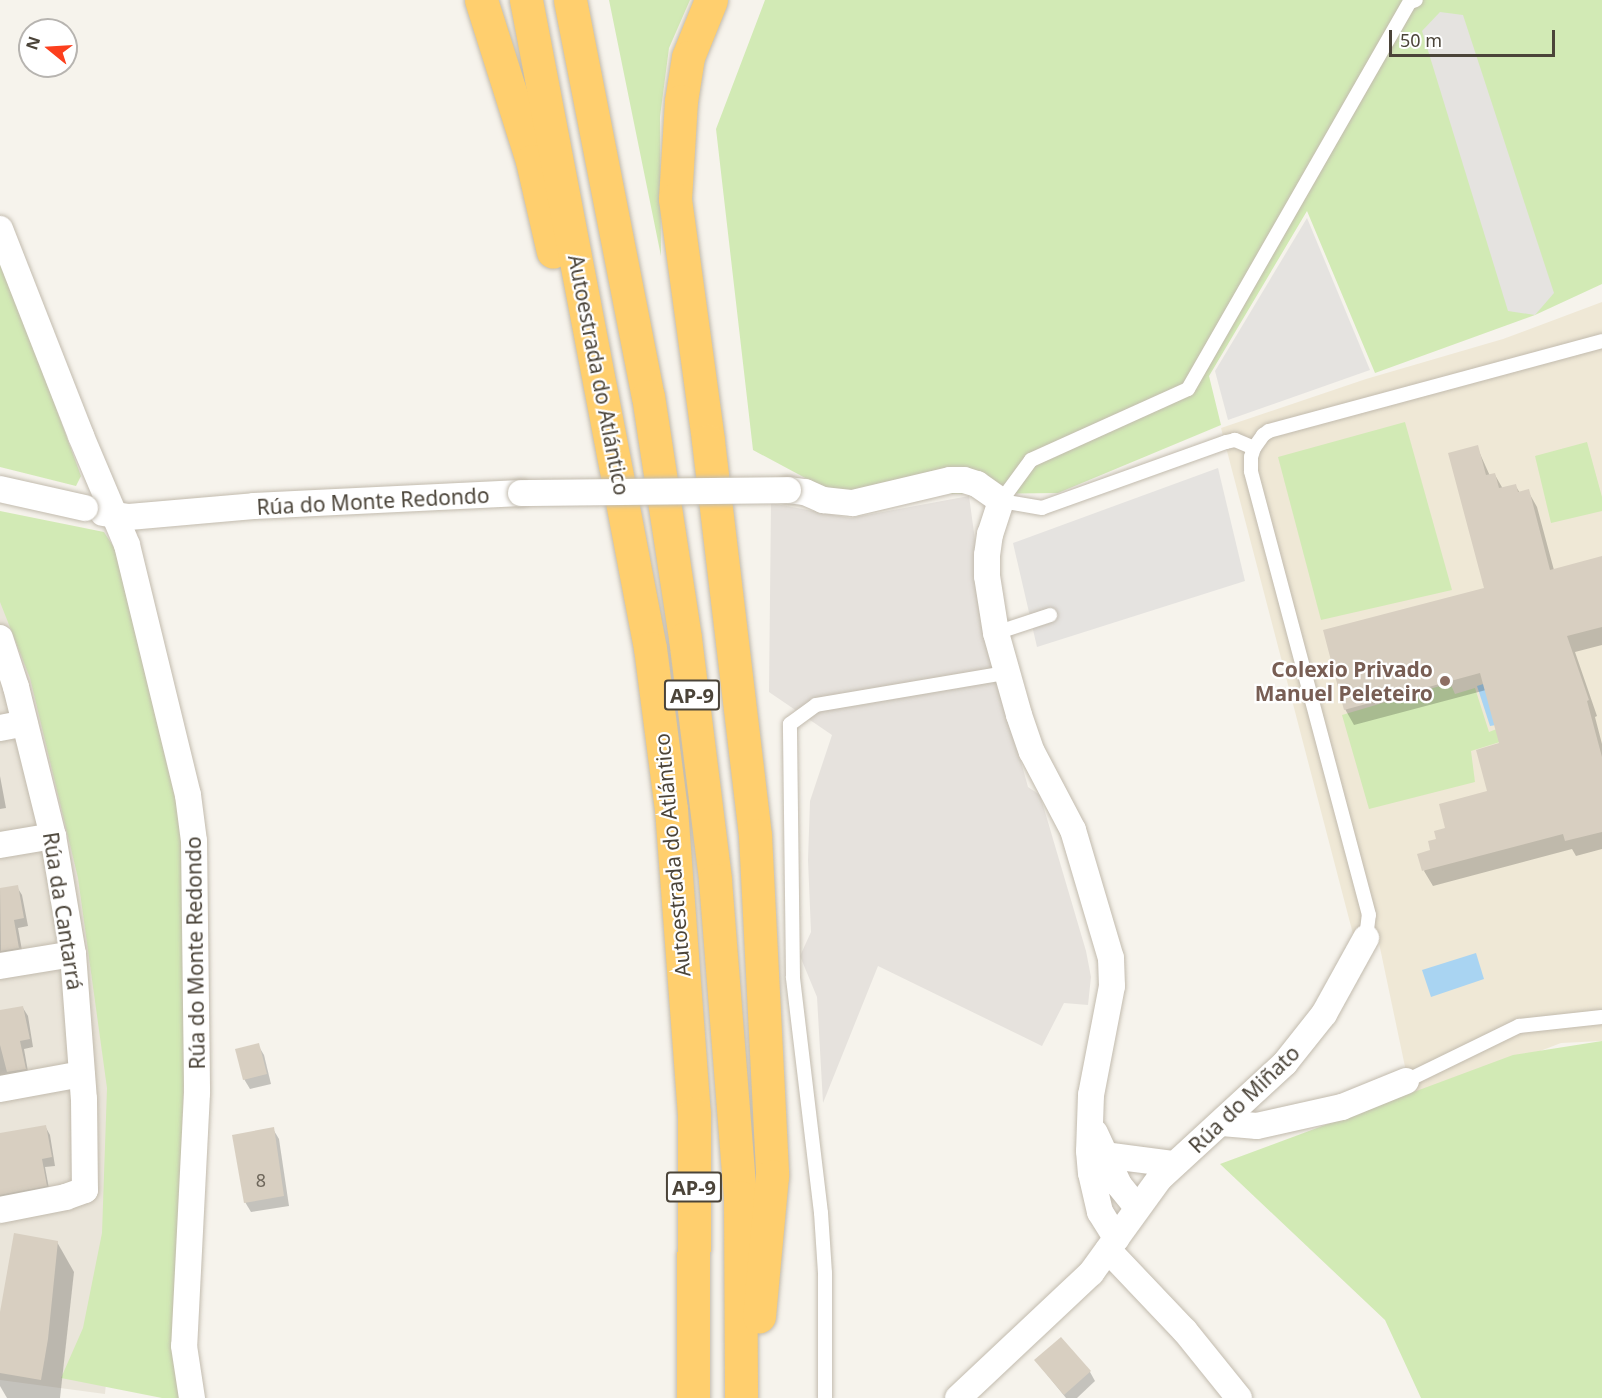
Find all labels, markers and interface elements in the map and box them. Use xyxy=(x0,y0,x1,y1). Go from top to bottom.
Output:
north arrow xyxy=(18,18,78,78)
scale bar xyxy=(1392,18,1558,56)
text: 50 m xyxy=(1400,28,1442,52)
text: N xyxy=(20,33,45,53)
street label: Autoestrada do Atlántico xyxy=(563,253,635,497)
street label: Rúa do Monte Redondo xyxy=(256,482,490,520)
place label: Colexio Privado Manuel Peleteiro xyxy=(1255,656,1433,706)
marker: Colexio Privado Manuel Peleteiro xyxy=(1438,674,1452,688)
road number: AP-9 xyxy=(664,678,720,712)
street label: Autoestrada do Atlántico xyxy=(649,732,695,978)
street label: Rúa da Cantarrá xyxy=(38,830,88,992)
street label: Rúa do Monte Redondo xyxy=(180,836,210,1070)
street label: Rúa do Miñato xyxy=(1184,1040,1304,1158)
house number: 8 xyxy=(256,1169,266,1191)
road number: AP-9 xyxy=(666,1170,722,1204)

